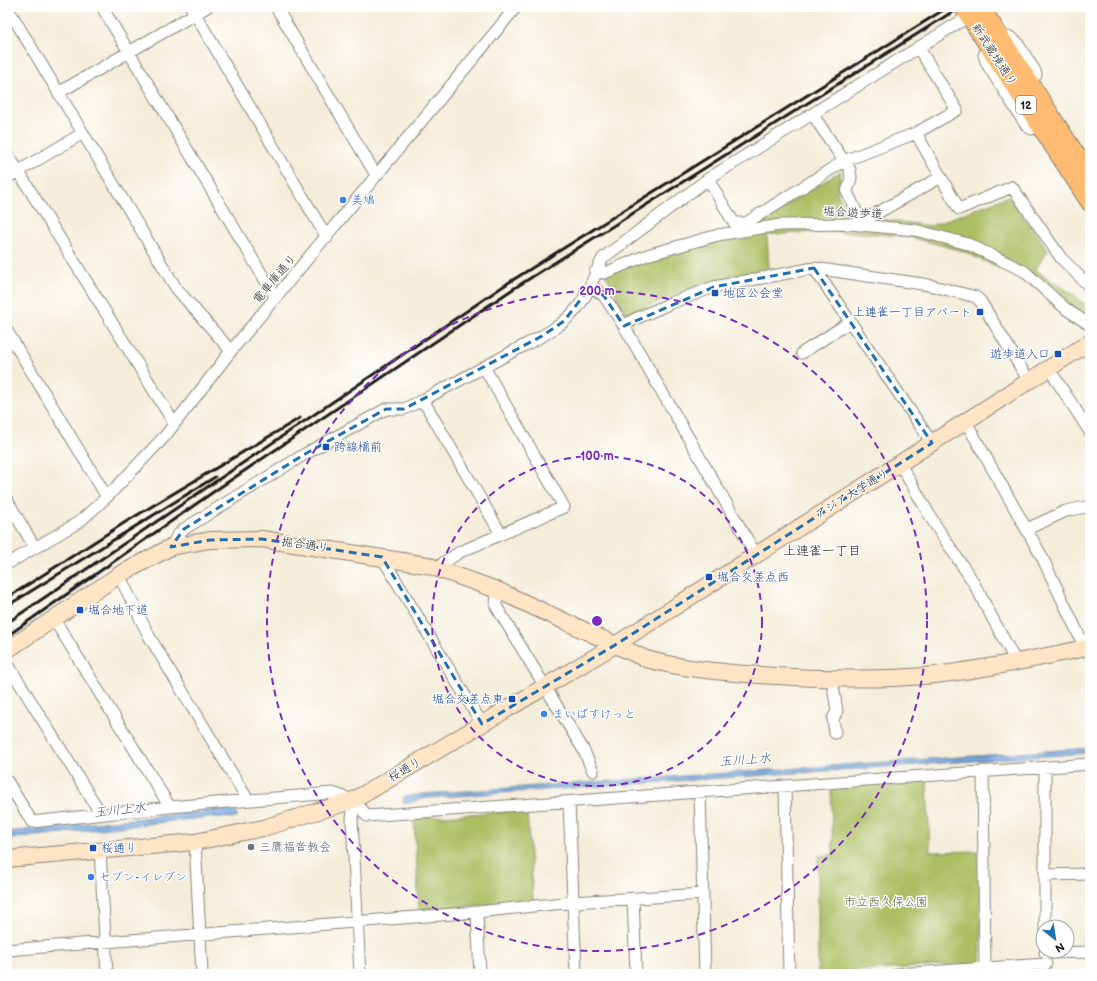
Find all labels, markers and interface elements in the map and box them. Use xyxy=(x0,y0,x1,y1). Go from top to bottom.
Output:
street label: 新武蔵境通り xyxy=(968,21,1020,89)
road number: 12 xyxy=(1016,96,1036,114)
place label: 美鳩 xyxy=(351,193,375,208)
marker: 美鳩 xyxy=(338,195,348,205)
street label: 堀合遊歩道 xyxy=(823,204,883,222)
street label: 電車庫通り xyxy=(250,251,300,307)
text: 200 m xyxy=(579,284,615,299)
place label: 地区公会堂 xyxy=(723,286,783,301)
marker: 地区公会堂 xyxy=(710,288,720,298)
place label: 上連雀一丁目アパート xyxy=(853,305,972,320)
marker: 上連雀一丁目アパート xyxy=(975,307,985,317)
place label: 遊歩道入口 xyxy=(990,347,1050,362)
marker: 遊歩道入口 xyxy=(1053,349,1063,359)
place label: 跨線橋前 xyxy=(334,440,382,455)
marker: 跨線橋前 xyxy=(321,442,331,452)
text: 100 m xyxy=(580,449,614,464)
street label: アジア大学通り xyxy=(812,465,892,523)
street label: 掘合通り xyxy=(280,534,330,556)
district label: 上連雀一丁目 xyxy=(783,543,861,559)
place label: 堀合交差点西 xyxy=(717,570,789,585)
marker: 堀合交差点西 xyxy=(704,572,714,582)
place label: 堀合地下道 xyxy=(88,603,148,618)
marker: 堀合地下道 xyxy=(75,605,85,615)
centre of rings xyxy=(590,614,604,628)
place label: 堀合交差点東 xyxy=(432,692,504,707)
marker: 堀合交差点東 xyxy=(507,694,517,704)
place label: まいばすけっと xyxy=(552,707,636,722)
marker: まいばすけっと xyxy=(539,709,549,719)
water label: 玉川上水 xyxy=(718,750,772,770)
street label: 桜通り xyxy=(386,754,424,786)
water label: 玉川上水 xyxy=(93,799,147,821)
place label: 三鷹福音教会 xyxy=(259,840,331,855)
place label: 桜通り xyxy=(101,841,137,856)
marker: 三鷹福音教会 xyxy=(246,842,256,852)
marker: 桜通り xyxy=(88,843,98,853)
place label: セブン-イレブン xyxy=(99,870,187,885)
marker: セブン-イレブン xyxy=(86,872,96,882)
park label: 市立西久保公園 xyxy=(844,895,928,910)
north arrow xyxy=(1035,919,1075,959)
text: N xyxy=(1053,940,1067,955)

